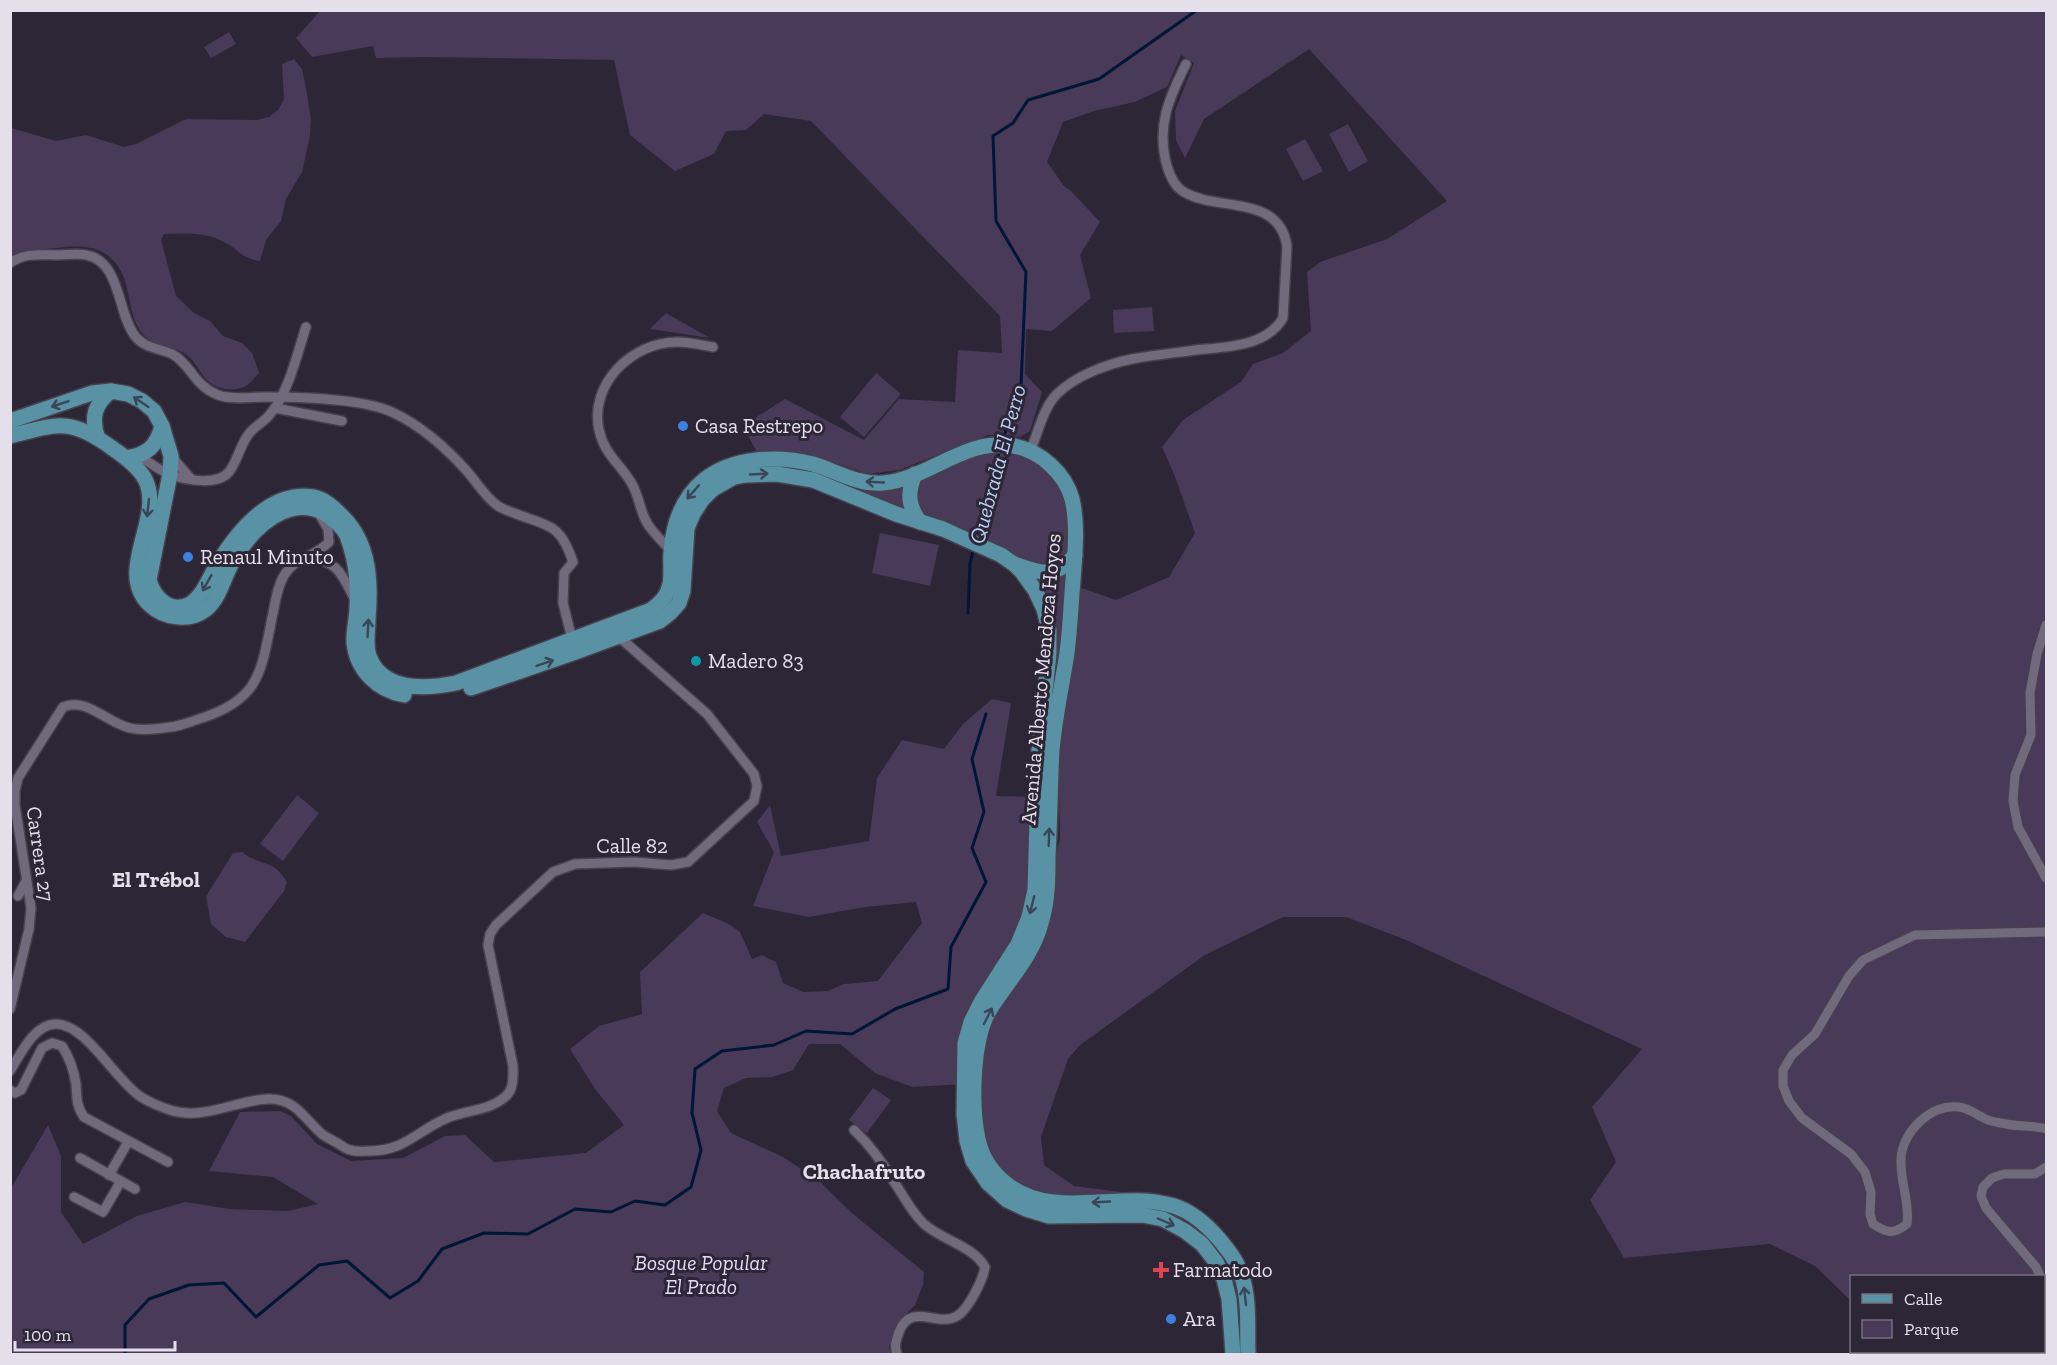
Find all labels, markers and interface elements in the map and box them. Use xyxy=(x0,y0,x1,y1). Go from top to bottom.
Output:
water label: Quebrada El Perro xyxy=(963,382,1032,547)
one-way arrow xyxy=(133,395,150,407)
one-way arrow xyxy=(51,400,70,411)
place label: Casa Restrepo xyxy=(695,413,823,438)
marker: Casa Restrepo xyxy=(676,419,690,433)
one-way arrow xyxy=(748,468,768,479)
one-way arrow xyxy=(866,477,885,488)
one-way arrow xyxy=(686,484,700,499)
one-way arrow xyxy=(142,498,153,518)
street label: Avenida Alberto Mendoza Hoyos xyxy=(1015,532,1066,826)
place label: Renaul Minuto xyxy=(200,544,334,569)
marker: Renaul Minuto xyxy=(181,550,195,564)
one-way arrow xyxy=(201,574,213,591)
one-way arrow xyxy=(363,618,374,638)
place label: Madero 83 xyxy=(708,648,804,673)
marker: Madero 83 xyxy=(689,654,703,668)
one-way arrow xyxy=(535,656,554,667)
street label: Carrera 27 xyxy=(21,805,60,903)
one-way arrow xyxy=(1043,827,1055,847)
street label: Calle 82 xyxy=(596,833,668,858)
district label: El Trébol xyxy=(112,866,200,893)
one-way arrow xyxy=(1025,895,1037,914)
one-way arrow xyxy=(982,1007,994,1025)
district label: Chachafruto xyxy=(803,1158,926,1185)
one-way arrow xyxy=(1091,1197,1111,1208)
one-way arrow xyxy=(1157,1217,1175,1228)
park label: Bosque Popular El Prado xyxy=(635,1250,768,1299)
place label: Farmatodo xyxy=(1173,1257,1273,1282)
marker: Farmatodo xyxy=(1154,1263,1168,1277)
legend xyxy=(1850,1275,2045,1353)
one-way arrow xyxy=(1239,1287,1250,1307)
text: Calle xyxy=(1904,1288,1942,1310)
place label: Ara xyxy=(1183,1306,1216,1331)
marker: Ara xyxy=(1164,1312,1178,1326)
scale bar xyxy=(15,1314,176,1352)
text: Parque xyxy=(1904,1318,1959,1340)
text: 100 m xyxy=(24,1324,72,1346)

